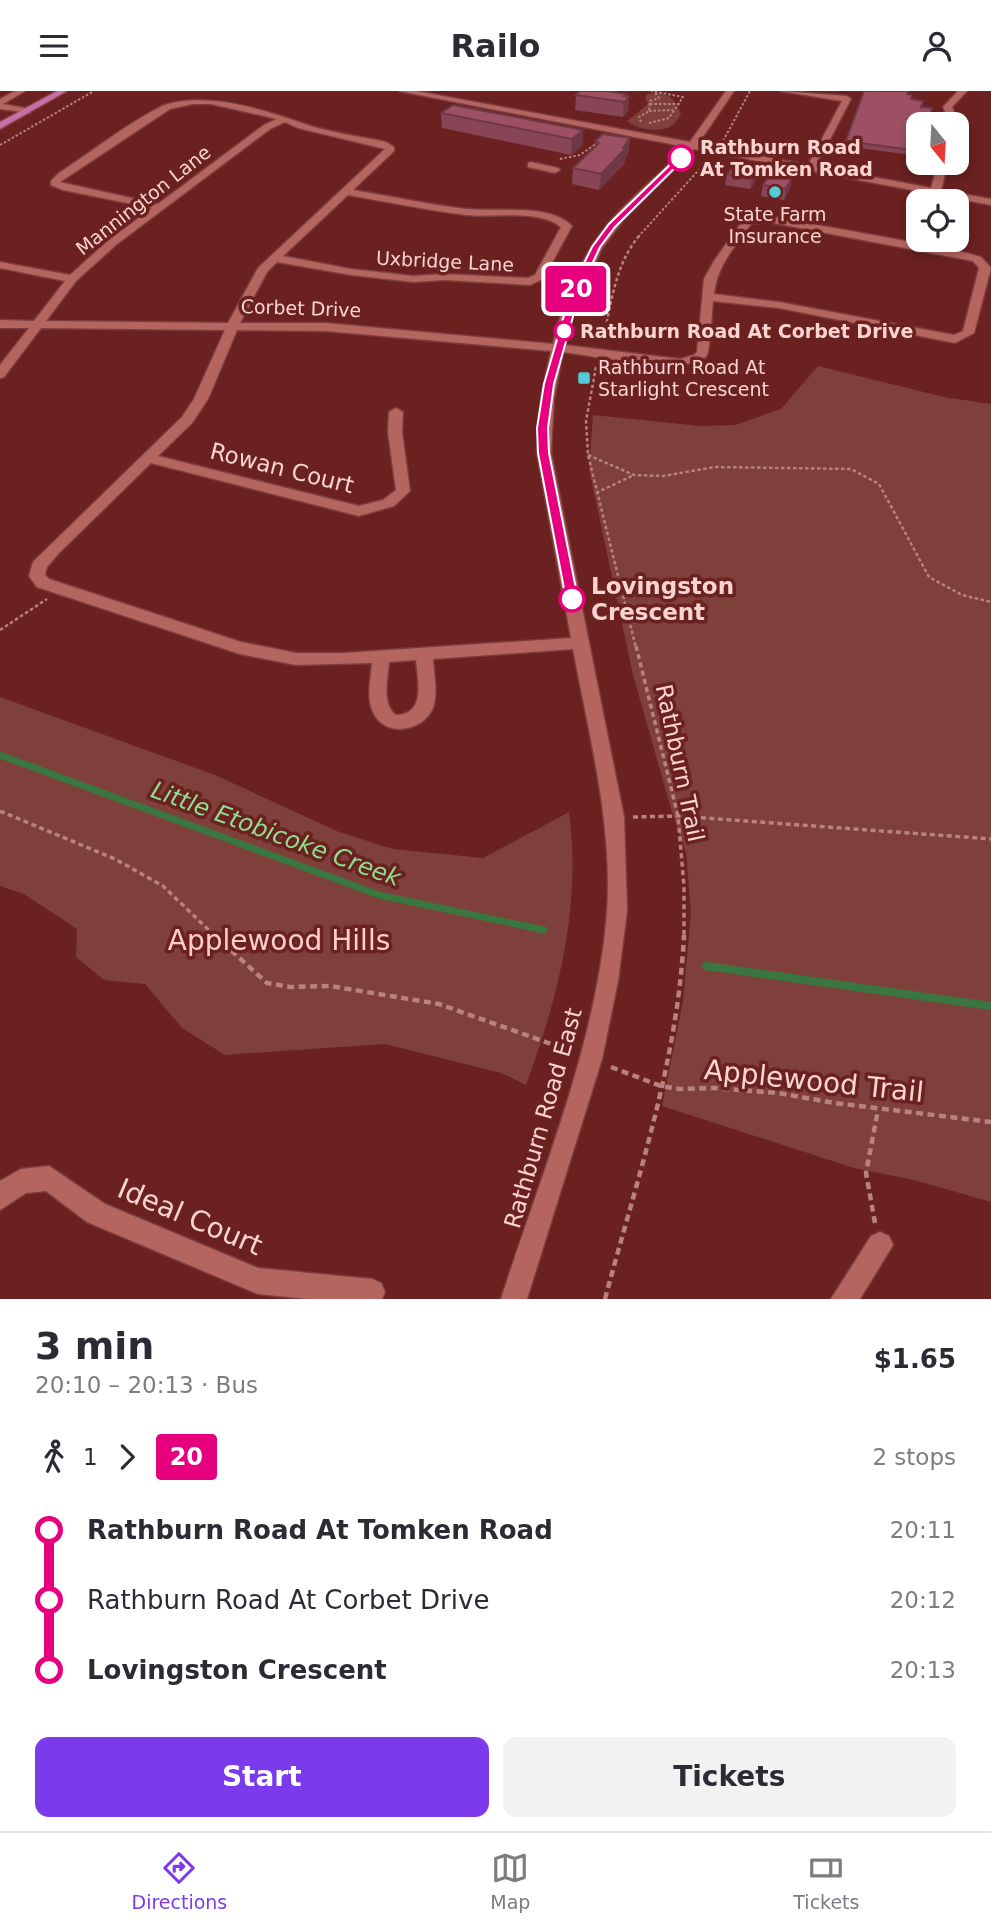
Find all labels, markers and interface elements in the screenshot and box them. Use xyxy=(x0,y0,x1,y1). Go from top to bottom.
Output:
icon: menu xyxy=(35,27,73,65)
text: Railo xyxy=(450,27,541,65)
icon: person xyxy=(918,27,956,65)
north arrow xyxy=(906,112,970,175)
map controls xyxy=(906,112,969,252)
place label: Rathburn Road At Tomken Road xyxy=(700,136,873,180)
street label: Mannington Lane xyxy=(71,141,215,259)
marker: Rathburn Road At Tomken Road xyxy=(668,145,694,171)
marker: State Farm Insurance xyxy=(767,184,783,200)
button: locate xyxy=(906,189,969,252)
place label: State Farm Insurance xyxy=(723,203,827,247)
street label: Uxbridge Lane xyxy=(375,246,515,276)
line badge: 20 xyxy=(544,266,608,312)
text: 20 xyxy=(559,275,593,303)
street label: Corbet Drive xyxy=(240,295,362,321)
place label: Rathburn Road At Corbet Drive xyxy=(580,320,913,342)
marker: Rathburn Road At Corbet Drive xyxy=(554,321,574,341)
place label: Rathburn Road At Starlight Crescent xyxy=(598,356,769,400)
marker: Rathburn Road At Starlight Crescent xyxy=(576,370,592,386)
street label: Rowan Court xyxy=(208,438,356,498)
place label: Lovingston Crescent xyxy=(591,573,734,625)
marker: Lovingston Crescent xyxy=(559,586,585,612)
street label: Rathburn Trail xyxy=(651,682,709,844)
water label: Little Etobicoke Creek xyxy=(147,776,406,893)
park label: Applewood Hills xyxy=(168,924,390,957)
street label: Rathburn Road East xyxy=(499,1005,587,1231)
street label: Applewood Trail xyxy=(702,1053,926,1109)
street label: Ideal Court xyxy=(113,1172,267,1262)
text: 3 min xyxy=(35,1324,154,1368)
text: $1.65 xyxy=(874,1344,956,1374)
text: 20:10 – 20:13 · Bus xyxy=(35,1372,258,1398)
icon: walk xyxy=(35,1438,73,1476)
icon: forward xyxy=(108,1438,146,1476)
text: 20 xyxy=(170,1443,203,1471)
text: 1 xyxy=(83,1444,98,1470)
text: 2 stops xyxy=(872,1444,956,1470)
text: Rathburn Road At Tomken Road xyxy=(87,1515,553,1545)
text: 20:11 xyxy=(890,1517,956,1543)
text: Rathburn Road At Corbet Drive xyxy=(87,1585,489,1615)
text: 20:12 xyxy=(890,1587,956,1613)
text: Lovingston Crescent xyxy=(87,1655,387,1685)
text: 20:13 xyxy=(890,1657,956,1683)
button: Start xyxy=(35,1737,489,1817)
button: Tickets xyxy=(503,1737,956,1817)
tab: Directions xyxy=(132,1849,227,1913)
tab: Map xyxy=(490,1849,530,1913)
tab: Tickets xyxy=(793,1849,859,1913)

